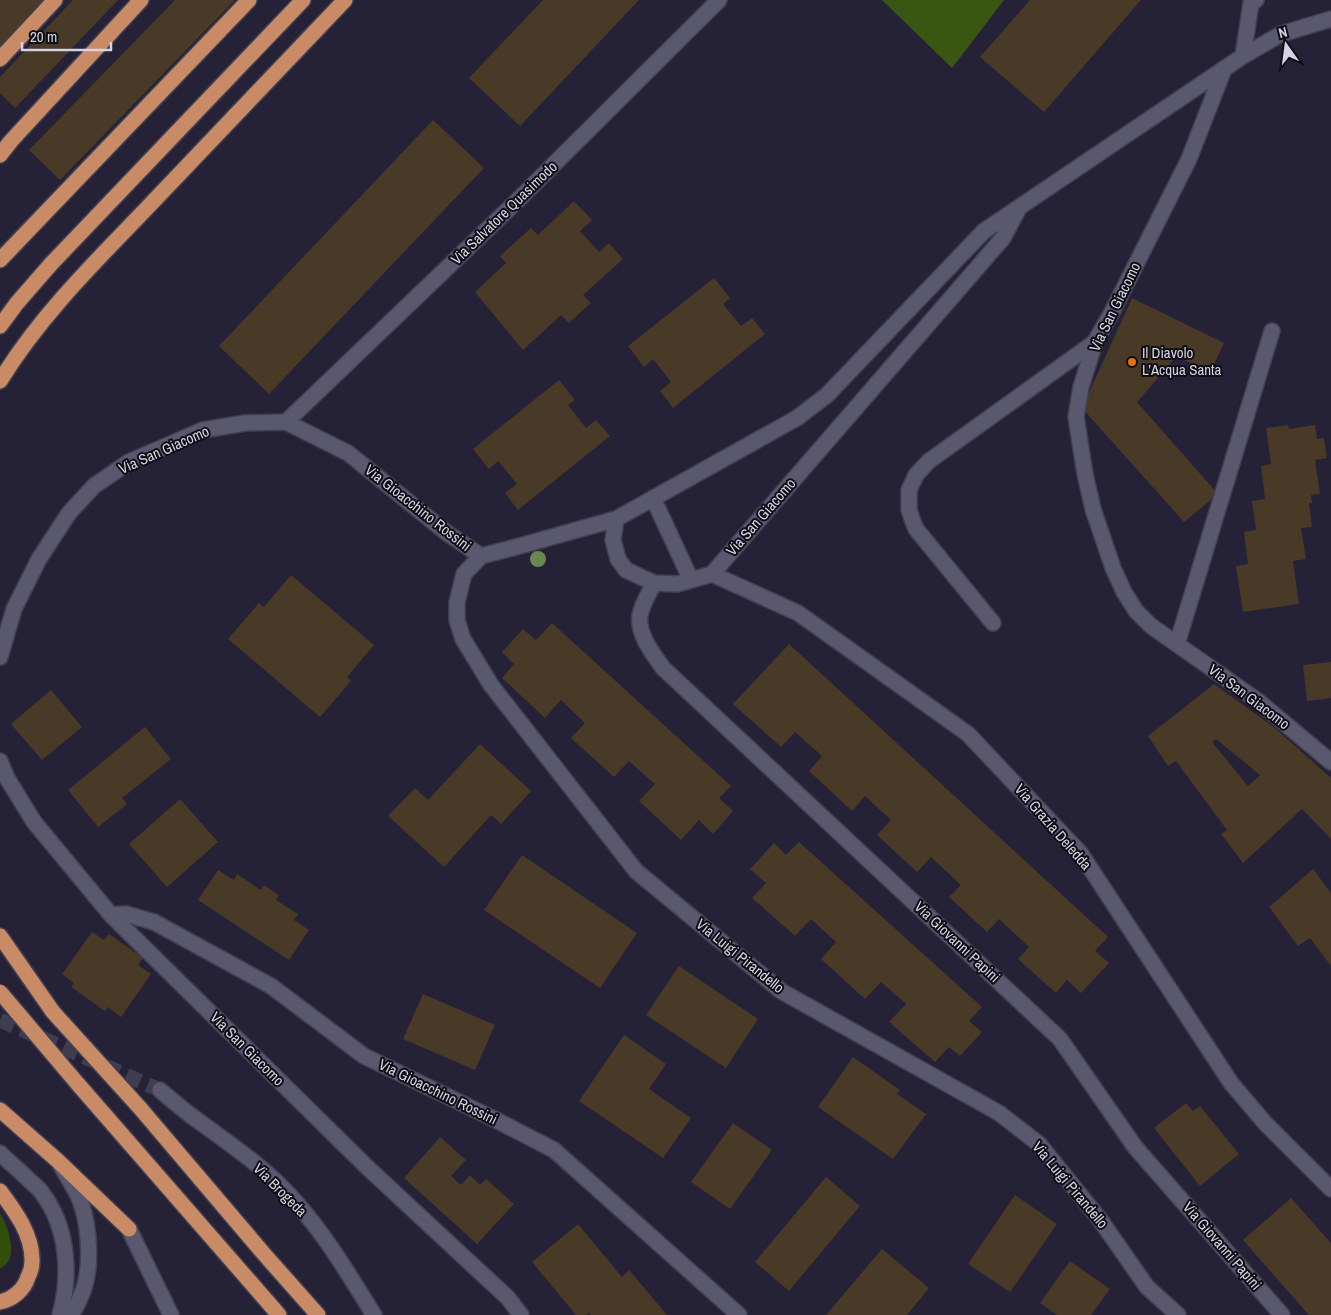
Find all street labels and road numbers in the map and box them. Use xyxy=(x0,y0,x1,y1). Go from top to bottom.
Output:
street label: Via Salvatore Quasimodo xyxy=(446,156,562,269)
street label: Via San Giacomo xyxy=(1084,258,1145,355)
street label: Via San Giacomo xyxy=(115,420,212,479)
street label: Via Gioacchino Rossini xyxy=(361,459,476,556)
street label: Via San Giacomo xyxy=(721,473,800,560)
street label: Via San Giacomo xyxy=(1204,659,1294,734)
street label: Via Grazia Deledda xyxy=(1010,779,1097,874)
street label: Via Giovanni Papini xyxy=(910,896,1005,987)
street label: Via Luigi Pirandello xyxy=(692,914,789,998)
street label: Via San Giacomo xyxy=(206,1007,289,1090)
street label: Via Gioacchino Rossini xyxy=(375,1054,501,1129)
street label: Via Luigi Pirandello xyxy=(1028,1137,1113,1233)
street label: Via Brogeda xyxy=(249,1158,312,1221)
street label: Via Giovanni Papini xyxy=(1178,1197,1267,1294)

